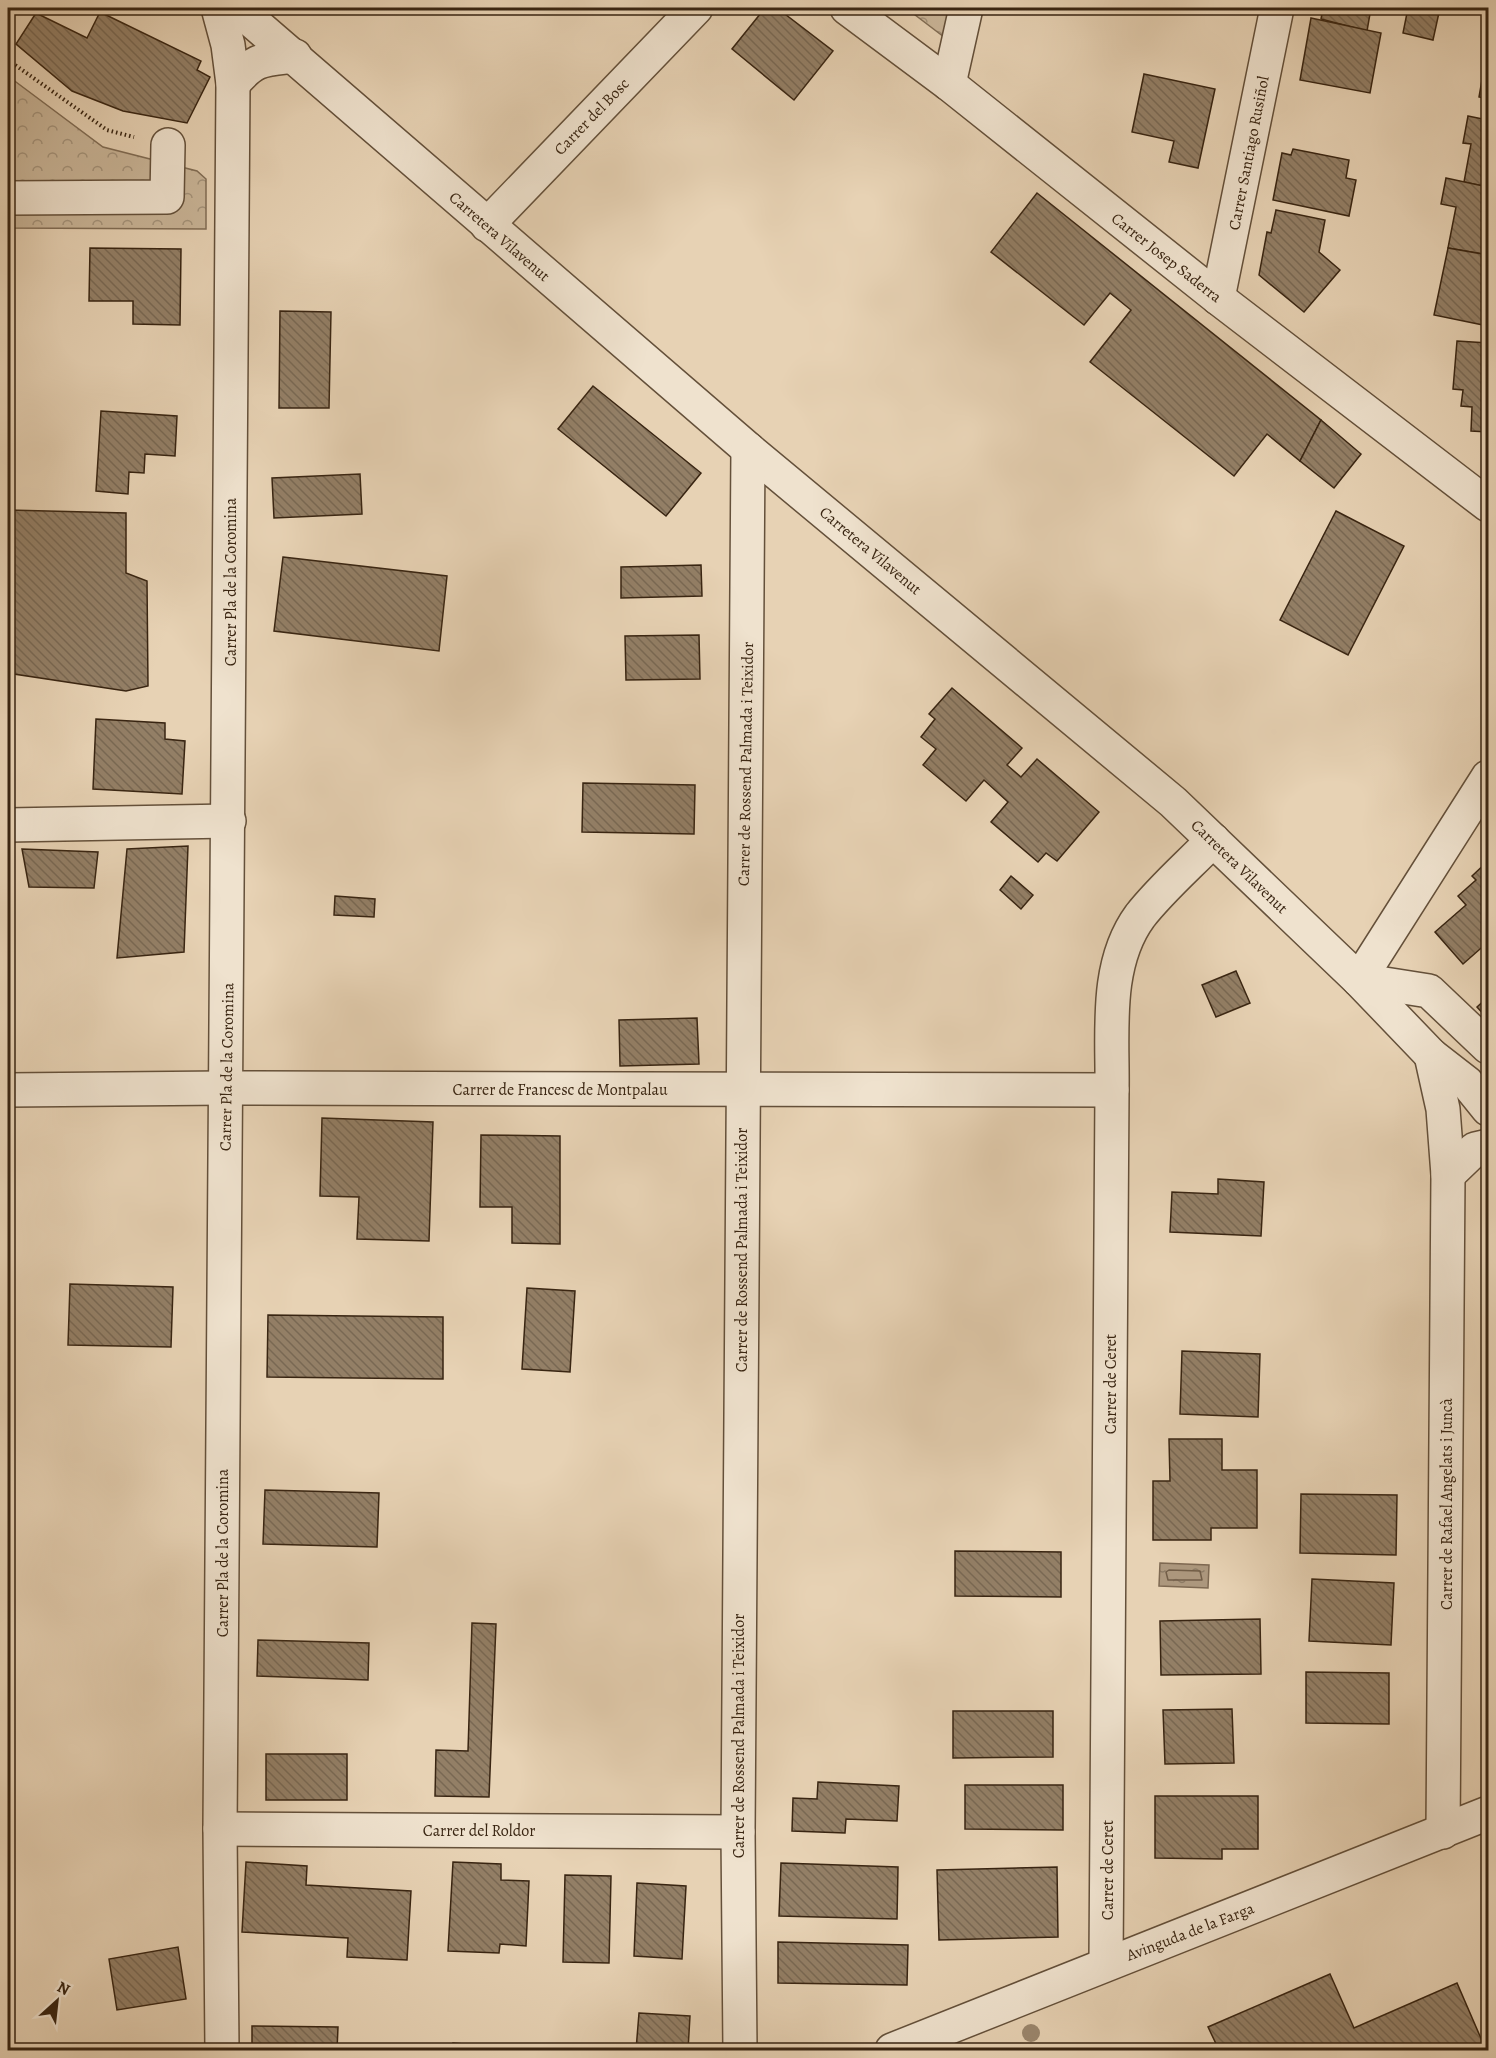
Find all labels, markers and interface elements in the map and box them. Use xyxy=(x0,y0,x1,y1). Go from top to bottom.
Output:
street label: Carrer del Bosc xyxy=(549,73,634,160)
street label: Carrer Santiago Rusiñol xyxy=(1223,74,1275,232)
street label: Carretera Vilavenut xyxy=(444,187,555,287)
street label: Carrer Josep Saderra xyxy=(1107,208,1227,308)
street label: Carrer Pla de la Coromina xyxy=(220,497,242,666)
street label: Carretera Vilavenut xyxy=(815,501,926,600)
street label: Carrer de Rossend Palmada i Teixidor xyxy=(733,642,759,886)
street label: Carretera Vilavenut xyxy=(1186,815,1293,919)
street label: Carrer Pla de la Coromina xyxy=(215,982,239,1151)
street label: Carrer de Francesc de Montpalau xyxy=(452,1079,668,1101)
street label: Carrer de Rossend Palmada i Teixidor xyxy=(731,1128,753,1372)
street label: Carrer de Ceret xyxy=(1100,1334,1122,1434)
street label: Carrer de Rafael Angelats i Juncà xyxy=(1436,1398,1458,1610)
street label: Carrer Pla de la Coromina xyxy=(212,1468,234,1637)
street label: Carrer de Rossend Palmada i Teixidor xyxy=(728,1614,750,1858)
street label: Carrer del Roldor xyxy=(423,1820,535,1842)
street label: Carrer de Ceret xyxy=(1097,1820,1119,1920)
street label: Avinguda de la Farga xyxy=(1122,1897,1258,1967)
north arrow xyxy=(27,1971,87,2031)
text: N xyxy=(53,1976,74,2001)

